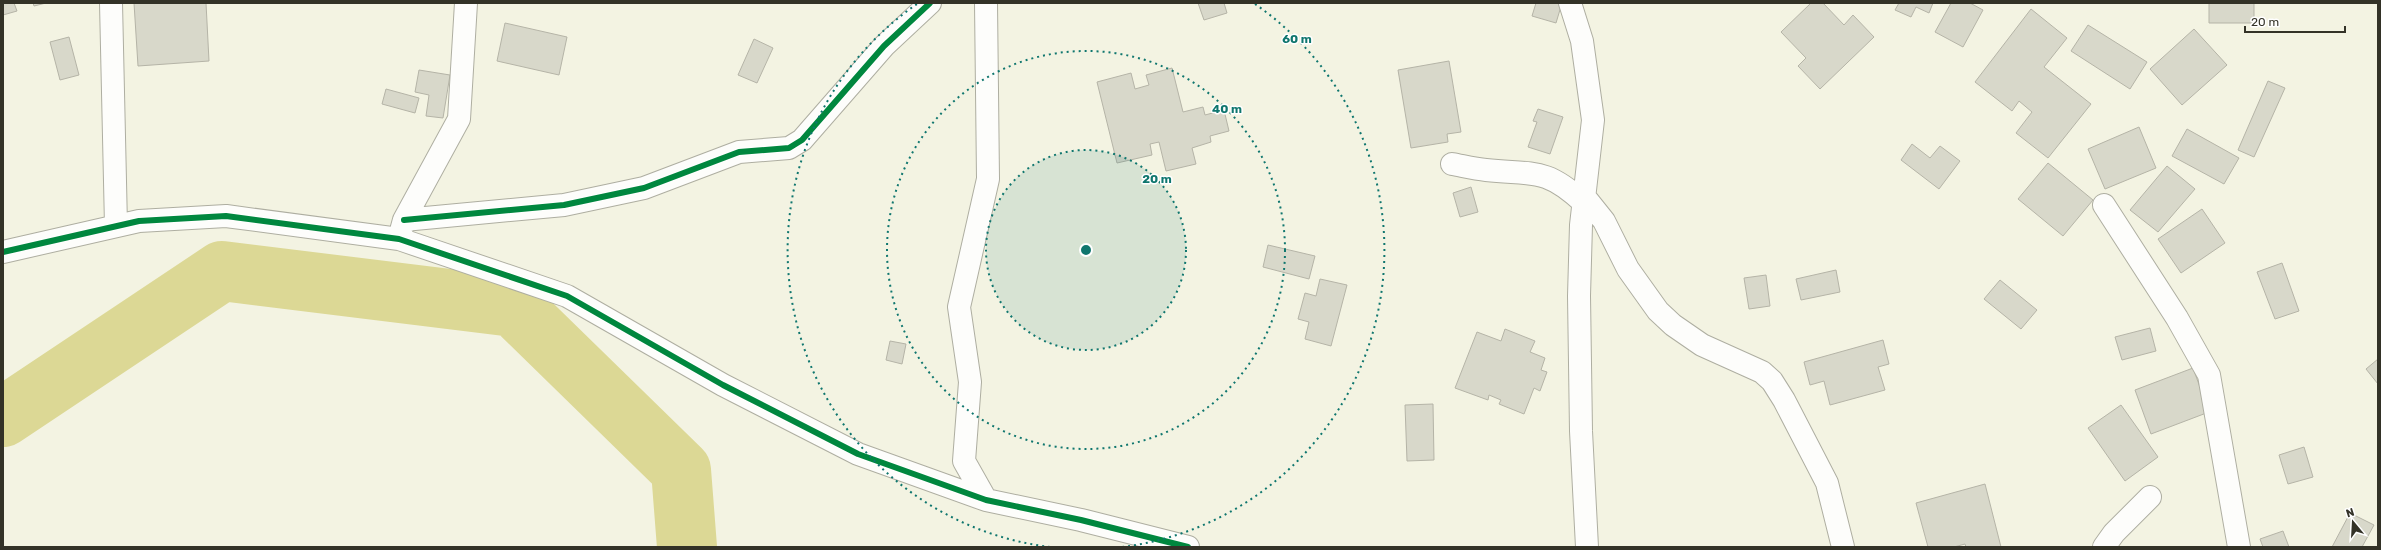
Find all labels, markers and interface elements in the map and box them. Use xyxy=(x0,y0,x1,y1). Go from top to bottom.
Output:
scale bar xyxy=(2245,8,2345,34)
text: 20 m xyxy=(2251,15,2279,29)
text: 60 m xyxy=(1282,32,1312,46)
text: 40 m xyxy=(1212,102,1242,116)
text: 20 m xyxy=(1142,172,1172,186)
centre of rings xyxy=(1079,243,1093,257)
north arrow xyxy=(2333,502,2373,542)
text: N xyxy=(2344,506,2356,520)

